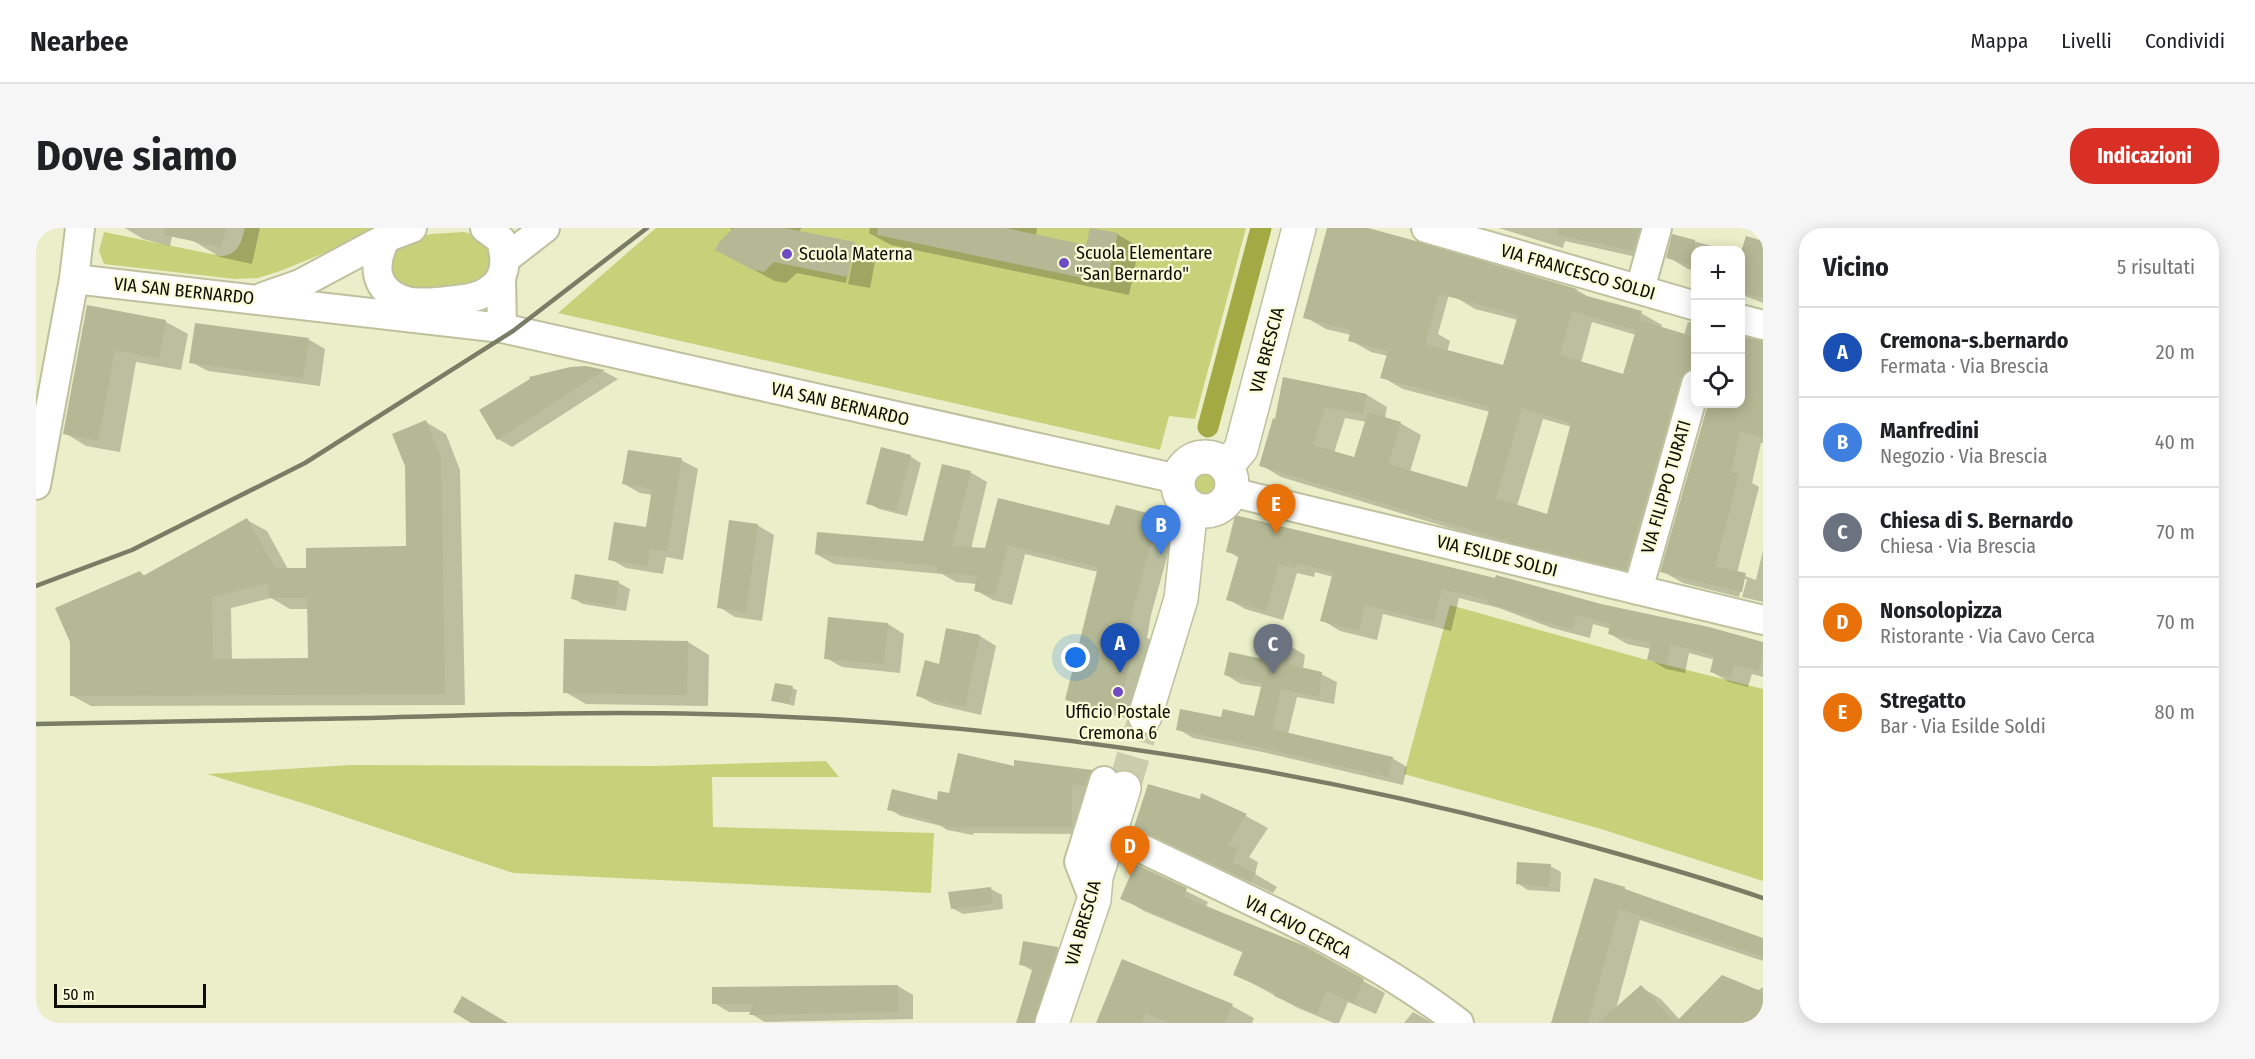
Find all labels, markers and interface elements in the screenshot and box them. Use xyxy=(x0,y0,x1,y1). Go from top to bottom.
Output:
text: Nearbee xyxy=(30,25,129,58)
text: Mappa xyxy=(1971,28,2028,54)
text: Livelli xyxy=(2061,28,2112,54)
text: Condividi xyxy=(2145,28,2225,54)
button: Indicazioni xyxy=(2070,128,2219,184)
text: Dove siamo xyxy=(36,131,237,181)
street label: VIA FRANCESCO SOLDI xyxy=(1498,239,1658,305)
place label: Scuola Elementare "San Bernardo" xyxy=(1076,242,1213,285)
place label: Scuola Materna xyxy=(799,243,913,265)
map controls xyxy=(1691,246,1745,408)
button: + xyxy=(1691,246,1745,300)
marker: Scuola Materna xyxy=(780,247,794,261)
text: Vicino xyxy=(1823,252,1889,283)
text: 5 risultati xyxy=(2117,255,2195,279)
marker: Scuola Elementare "San Bernardo" xyxy=(1057,256,1071,270)
street label: VIA SAN BERNARDO xyxy=(113,273,255,309)
button: − xyxy=(1691,300,1745,354)
street label: VIA BRESCIA xyxy=(1245,304,1289,395)
text: Cremona-s.bernardo xyxy=(1880,327,2068,354)
text: A xyxy=(1837,340,1848,364)
text: 20 m xyxy=(2156,340,2195,364)
button: locate xyxy=(1691,354,1745,408)
text: Fermata · Via Brescia xyxy=(1880,354,2049,378)
street label: VIA SAN BERNARDO xyxy=(769,377,911,431)
text: Manfredini xyxy=(1880,417,1979,444)
street label: VIA FILIPPO TURATI xyxy=(1636,418,1696,556)
text: B xyxy=(1837,430,1848,454)
text: 40 m xyxy=(2155,430,2195,454)
text: Negozio · Via Brescia xyxy=(1880,444,2047,468)
pin: E xyxy=(1256,484,1296,534)
pin: B xyxy=(1142,506,1180,555)
text: Chiesa di S. Bernardo xyxy=(1880,507,2073,534)
text: C xyxy=(1837,520,1848,544)
text: 70 m xyxy=(2157,520,2195,544)
street label: VIA ESILDE SOLDI xyxy=(1434,530,1560,582)
text: Chiesa · Via Brescia xyxy=(1880,534,2036,558)
text: Nonsolopizza xyxy=(1880,597,2002,624)
text: D xyxy=(1837,610,1848,634)
text: 70 m xyxy=(2157,610,2195,634)
pin: A xyxy=(1100,624,1140,673)
pin: C xyxy=(1254,624,1292,674)
text: Ristorante · Via Cavo Cerca xyxy=(1880,624,2095,648)
your location xyxy=(1061,643,1090,672)
marker: Ufficio Postale Cremona 6 xyxy=(1111,685,1125,699)
text: Stregatto xyxy=(1880,687,1966,714)
text: E xyxy=(1838,700,1847,724)
text: 80 m xyxy=(2155,700,2195,724)
place label: Ufficio Postale Cremona 6 xyxy=(1065,701,1171,744)
text: Bar · Via Esilde Soldi xyxy=(1880,714,2046,738)
pin: D xyxy=(1110,826,1150,876)
street label: VIA BRESCIA xyxy=(1060,877,1106,968)
street label: VIA CAVO CERCA xyxy=(1241,891,1355,963)
scale bar xyxy=(54,981,206,1008)
text: 50 m xyxy=(63,985,95,1004)

